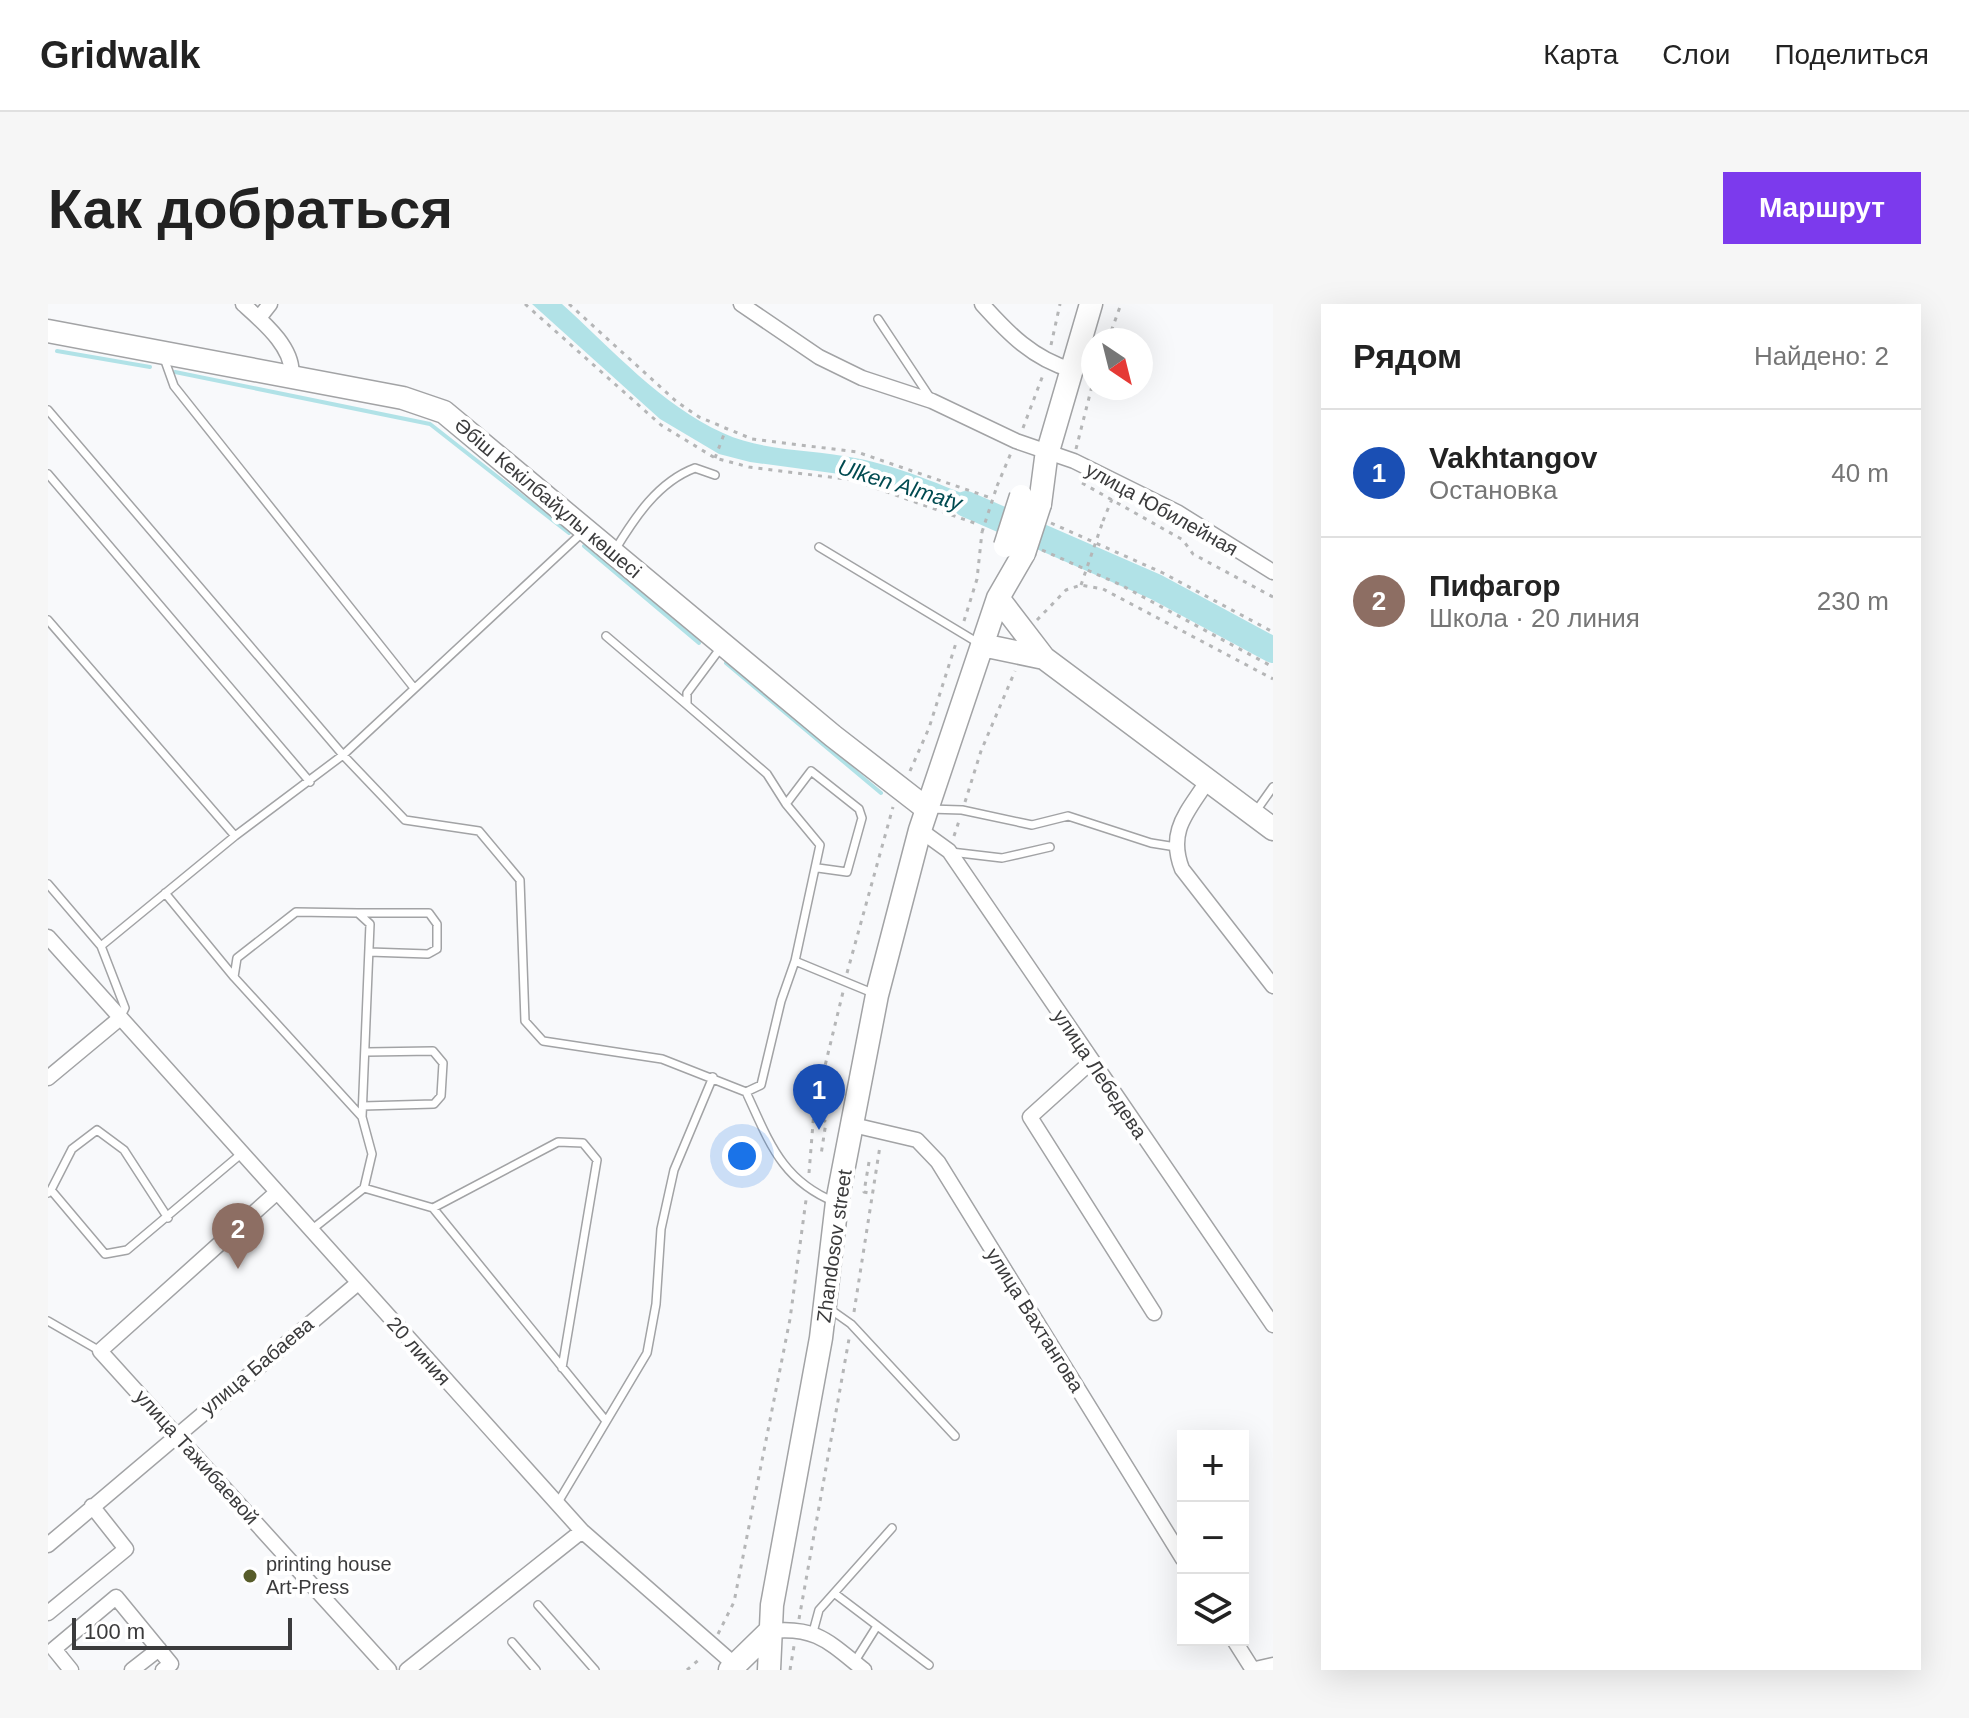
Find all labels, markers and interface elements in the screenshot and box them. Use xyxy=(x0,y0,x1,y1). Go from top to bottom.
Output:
text: Gridwalk xyxy=(40,34,201,76)
text: Карта xyxy=(1543,39,1618,70)
text: Слои xyxy=(1662,39,1730,70)
text: Поделиться xyxy=(1774,39,1929,70)
button: Маршрут xyxy=(1723,172,1921,244)
text: Как добраться xyxy=(48,177,453,240)
north arrow xyxy=(1081,328,1153,400)
text: Рядом xyxy=(1353,337,1462,375)
text: Найдено: 2 xyxy=(1754,341,1889,371)
street label: Әбіш Кекілбайұлы көшесі xyxy=(450,414,646,582)
text: Vakhtangov xyxy=(1429,441,1597,474)
water label: Ulken Almaty xyxy=(835,454,967,516)
street label: улица Юбилейная xyxy=(1082,458,1242,560)
text: 1 xyxy=(1372,458,1386,488)
text: 40 m xyxy=(1831,458,1889,488)
text: Остановка xyxy=(1429,475,1557,505)
text: Пифагор xyxy=(1429,569,1561,602)
text: 2 xyxy=(1372,586,1386,616)
text: 230 m xyxy=(1817,586,1889,616)
text: Школа · 20 линия xyxy=(1429,603,1640,633)
street label: улица Лебедева xyxy=(1049,1005,1152,1143)
pin: 1 xyxy=(793,1064,845,1130)
your location xyxy=(722,1136,762,1176)
street label: Zhandosov street xyxy=(812,1168,856,1324)
pin: 2 xyxy=(212,1203,264,1269)
street label: улица Вахтангова xyxy=(982,1244,1089,1397)
street label: улица Бабаева xyxy=(196,1312,318,1419)
street label: 20 линия xyxy=(383,1313,455,1389)
street label: улица Тажибаевой xyxy=(131,1385,263,1529)
map controls xyxy=(1177,1430,1249,1646)
button: + xyxy=(1177,1430,1249,1502)
button: − xyxy=(1177,1502,1249,1574)
place label: printing house Art-Press xyxy=(266,1553,392,1598)
marker: printing house Art-Press xyxy=(241,1567,259,1585)
button: layers xyxy=(1177,1574,1249,1646)
scale bar xyxy=(72,1614,292,1650)
text: 100 m xyxy=(84,1619,145,1644)

